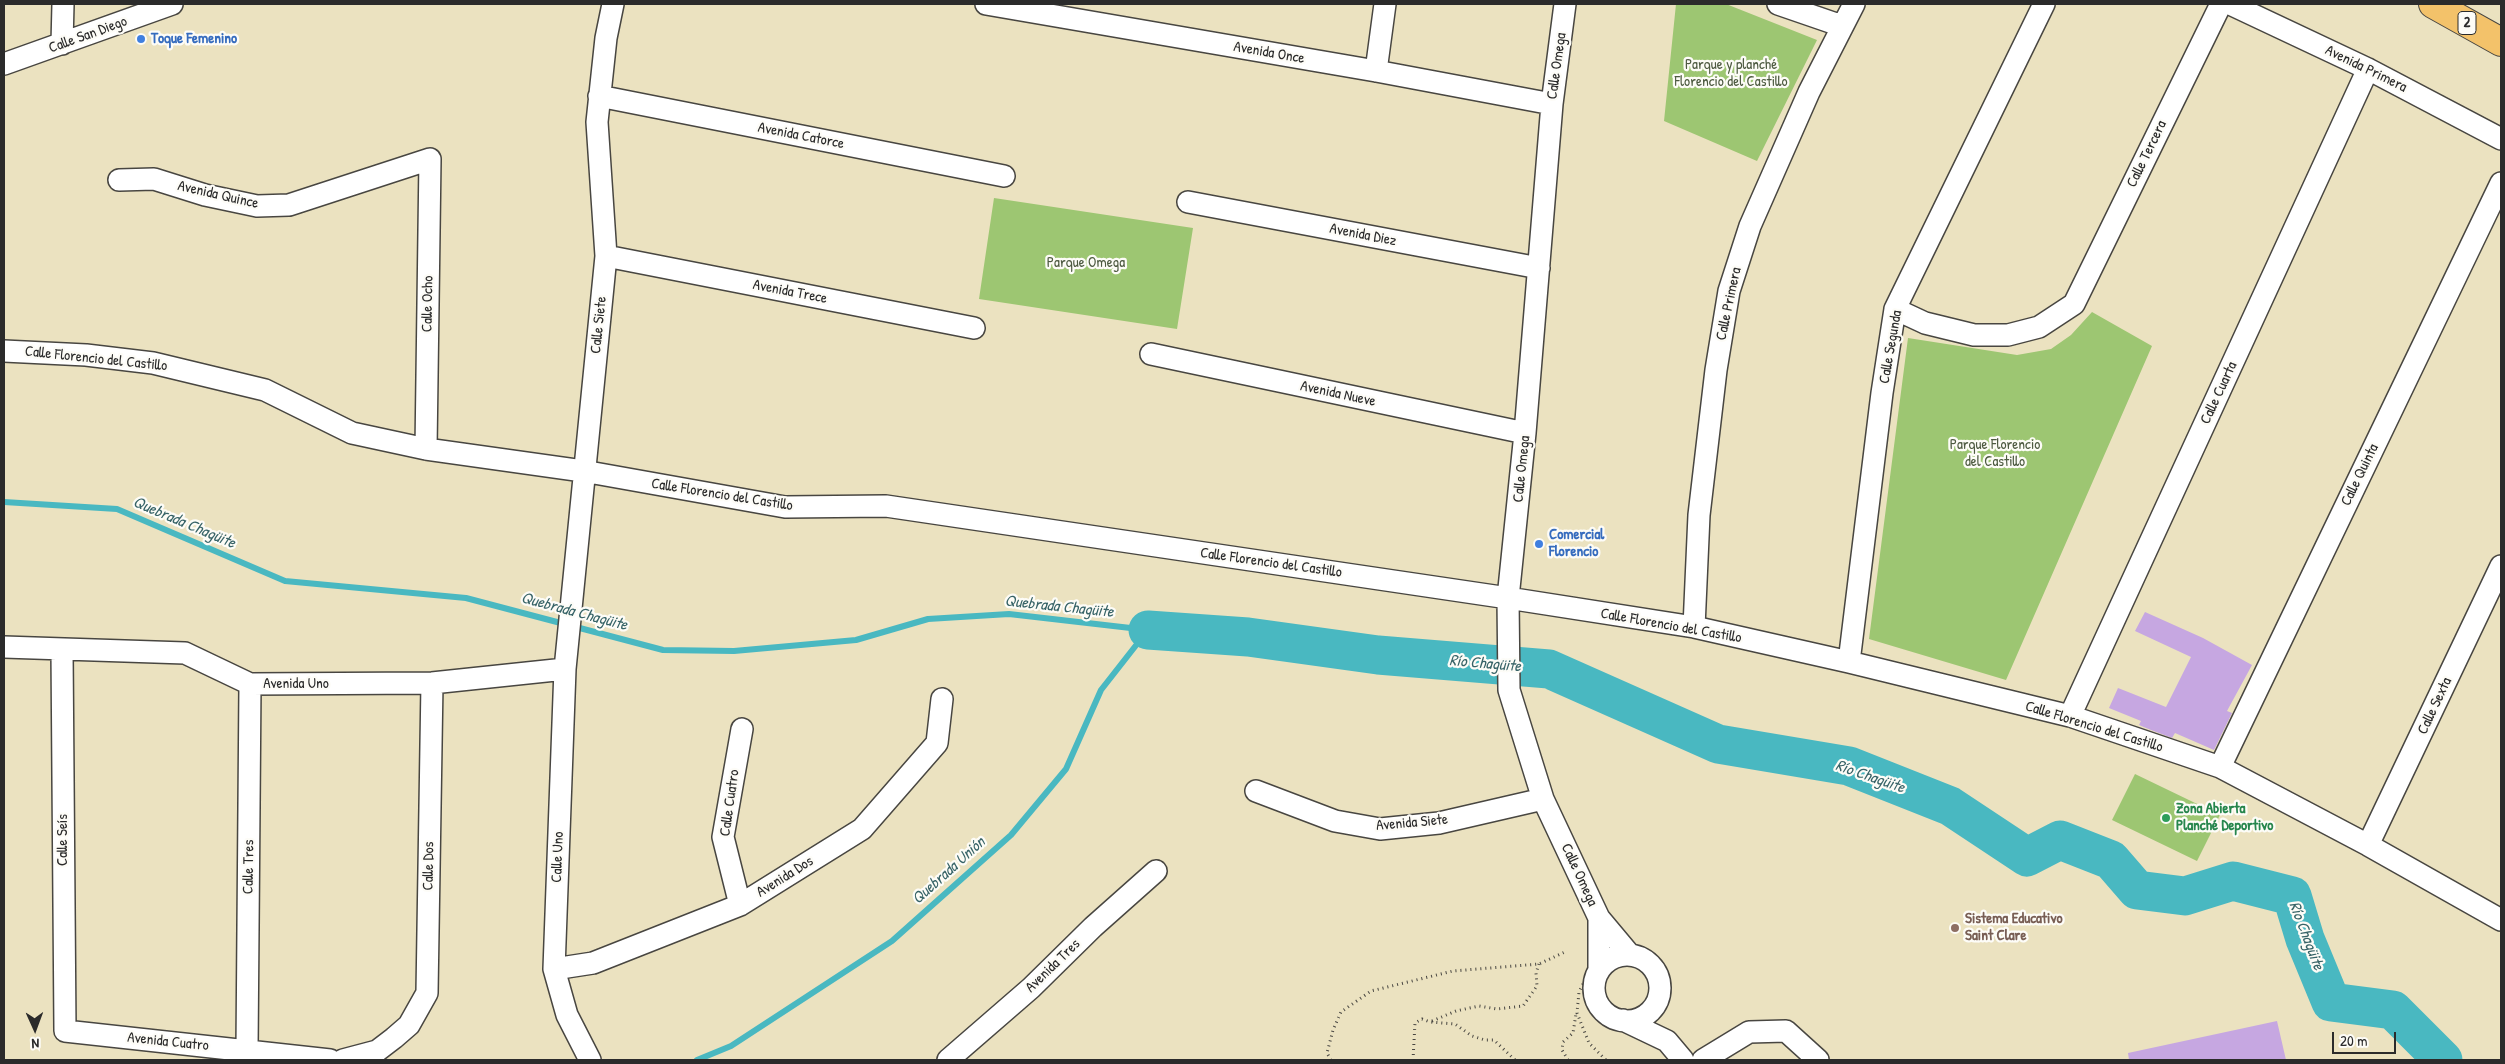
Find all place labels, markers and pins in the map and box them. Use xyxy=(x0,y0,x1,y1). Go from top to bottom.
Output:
place label: Toque Femenino xyxy=(151,30,237,48)
marker: Toque Femenino xyxy=(135,33,147,45)
place label: Comercial Florencio xyxy=(1549,526,1604,561)
marker: Comercial Florencio xyxy=(1533,538,1545,550)
place label: Zona Abierta Planché Deportivo xyxy=(2176,800,2273,835)
marker: Zona Abierta Planché Deportivo xyxy=(2160,812,2172,824)
place label: Sistema Educativo Saint Clare xyxy=(1965,910,2062,945)
marker: Sistema Educativo Saint Clare xyxy=(1949,922,1961,934)

